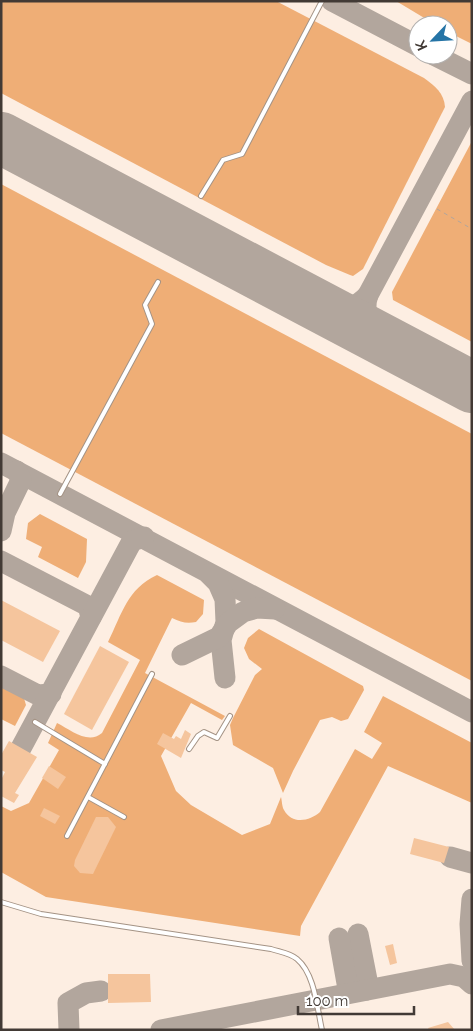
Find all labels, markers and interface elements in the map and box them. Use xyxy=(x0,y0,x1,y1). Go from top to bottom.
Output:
north arrow xyxy=(408,15,458,65)
text: K xyxy=(412,37,430,53)
scale bar xyxy=(298,984,414,1016)
text: 100 m xyxy=(306,992,348,1010)

